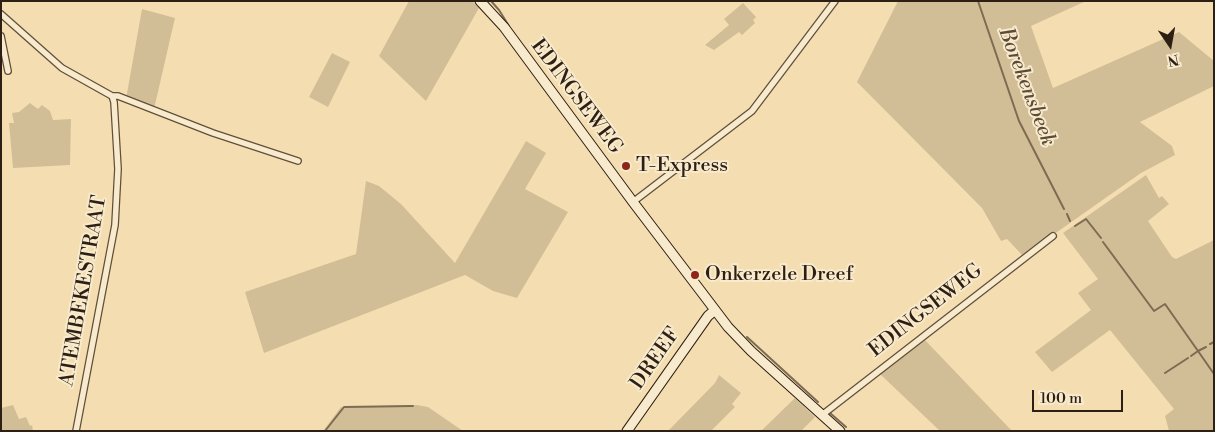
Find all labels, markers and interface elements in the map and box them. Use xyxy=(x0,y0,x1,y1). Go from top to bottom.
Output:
north arrow xyxy=(1145,20,1195,70)
water label: Borekensbeek xyxy=(992,24,1060,150)
street label: EDINGSEWEG xyxy=(525,35,627,159)
text: N xyxy=(1166,50,1180,70)
place label: T-Express xyxy=(636,154,728,178)
marker: T-Express xyxy=(620,160,632,172)
street label: ATEMBEKESTRAAT xyxy=(55,194,113,388)
street label: EDINGSEWEG xyxy=(864,259,988,363)
place label: Onkerzele Dreef xyxy=(705,263,853,287)
marker: Onkerzele Dreef xyxy=(689,269,701,281)
street label: DREEF xyxy=(626,323,686,395)
scale bar xyxy=(1035,380,1126,412)
text: 100 m xyxy=(1040,389,1082,408)

